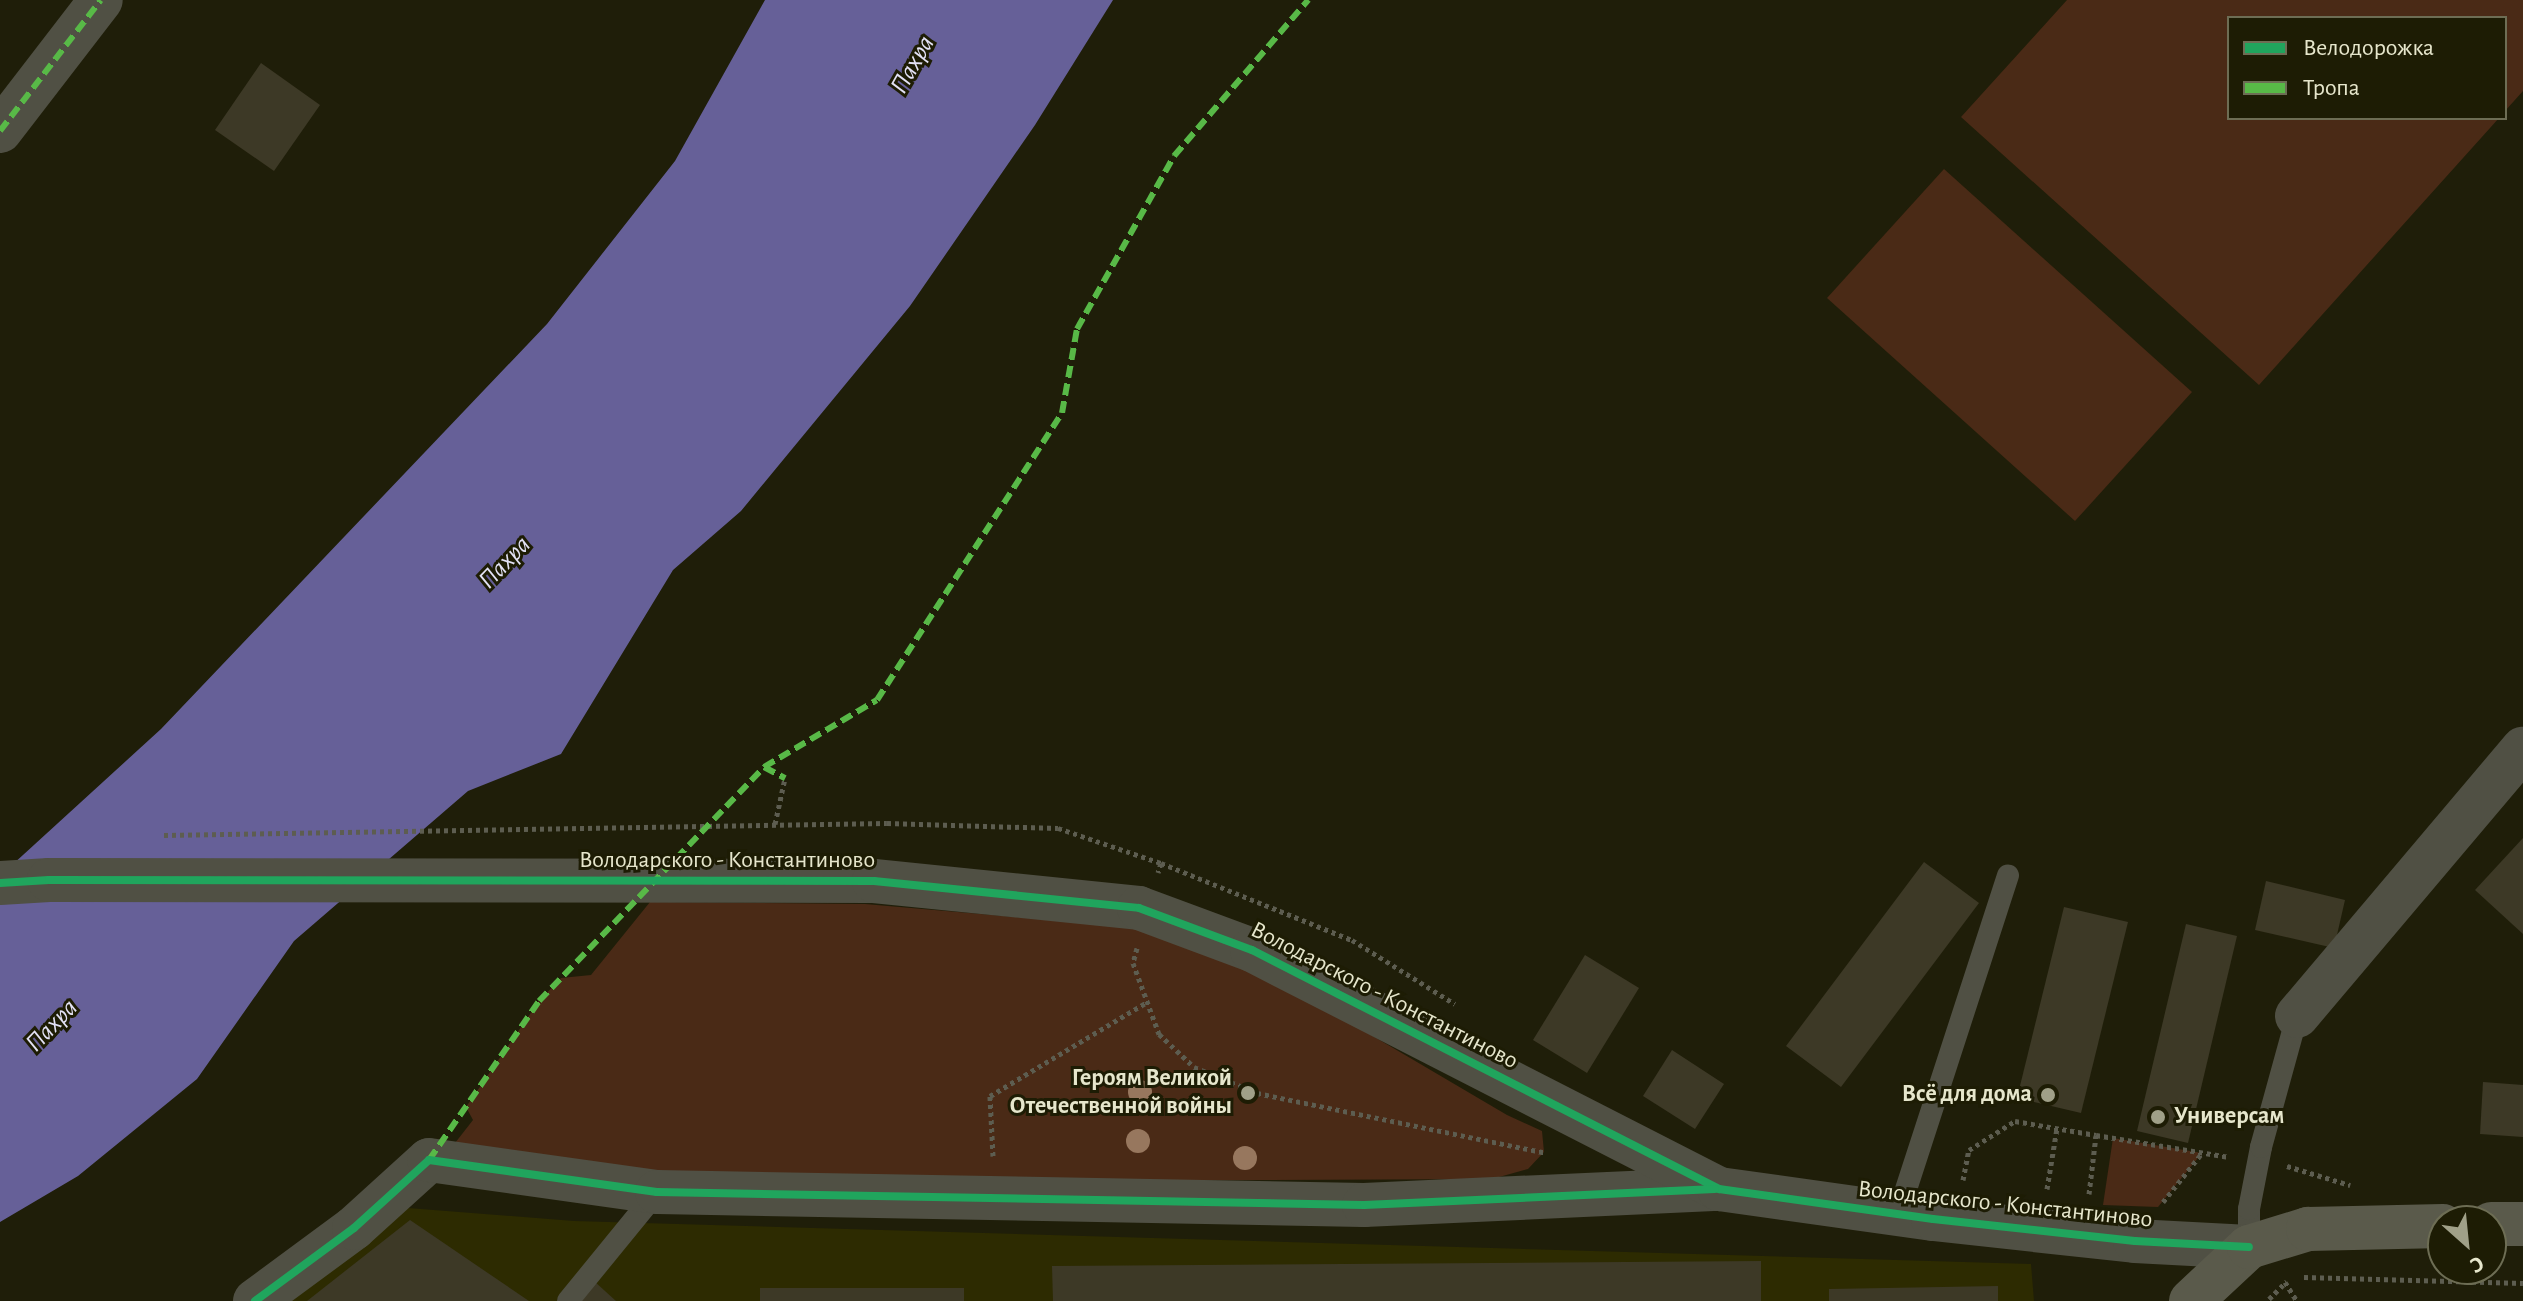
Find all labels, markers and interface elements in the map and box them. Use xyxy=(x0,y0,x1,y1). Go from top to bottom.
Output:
legend xyxy=(2227,16,2507,120)
water label: Пахра xyxy=(884,31,942,99)
text: Велодорожка xyxy=(2303,36,2434,60)
text: Тропа xyxy=(2303,76,2360,100)
water label: Пахра xyxy=(472,530,538,596)
street label: Володарского - Константиново xyxy=(579,847,875,875)
street label: Володарского - Константиново xyxy=(1246,916,1522,1076)
water label: Пахра xyxy=(19,993,85,1059)
place label: Героям Великой Отечественной войны xyxy=(1010,1065,1232,1121)
place label: Всё для дома xyxy=(1902,1081,2032,1109)
marker: Героям Великой Отечественной войны xyxy=(1239,1084,1257,1102)
marker: Всё для дома xyxy=(2039,1086,2057,1104)
place label: Универсам xyxy=(2174,1103,2284,1131)
marker: Универсам xyxy=(2149,1108,2167,1126)
street label: Володарского - Константиново xyxy=(1856,1175,2154,1235)
north arrow xyxy=(2427,1205,2507,1285)
text: С xyxy=(2467,1252,2487,1277)

